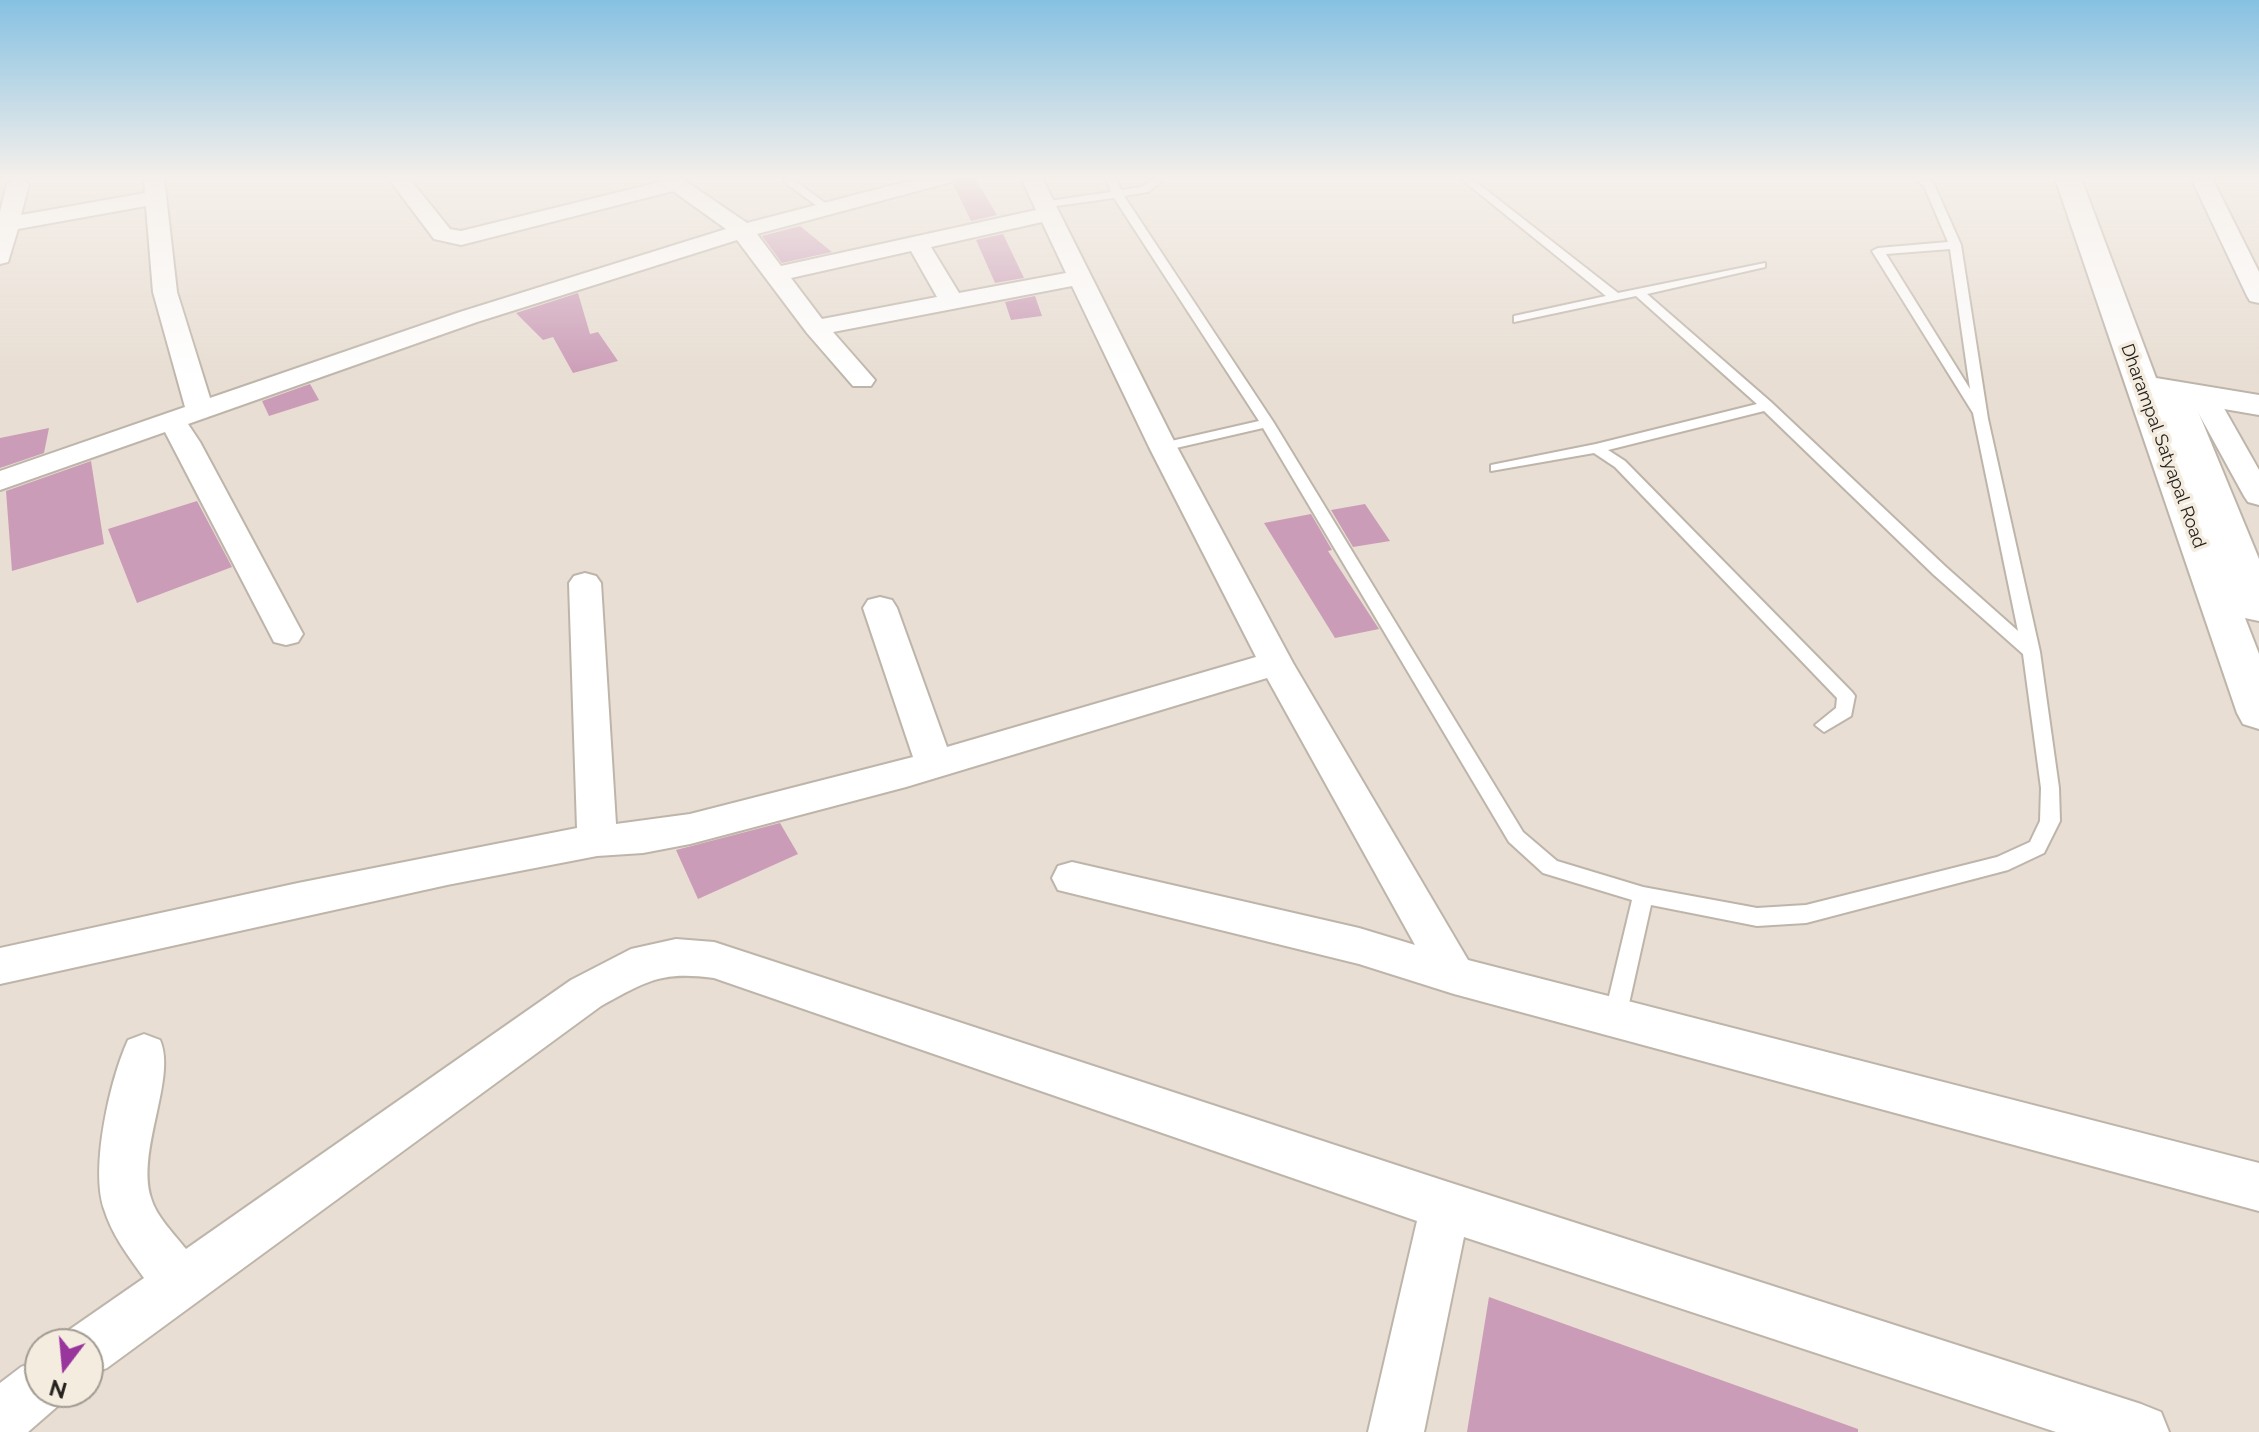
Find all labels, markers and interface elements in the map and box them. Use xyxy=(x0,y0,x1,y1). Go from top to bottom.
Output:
street label: Dharampal Satyapal Road xyxy=(2116,341,2210,551)
north arrow xyxy=(24,1328,104,1408)
text: N xyxy=(46,1374,70,1404)

